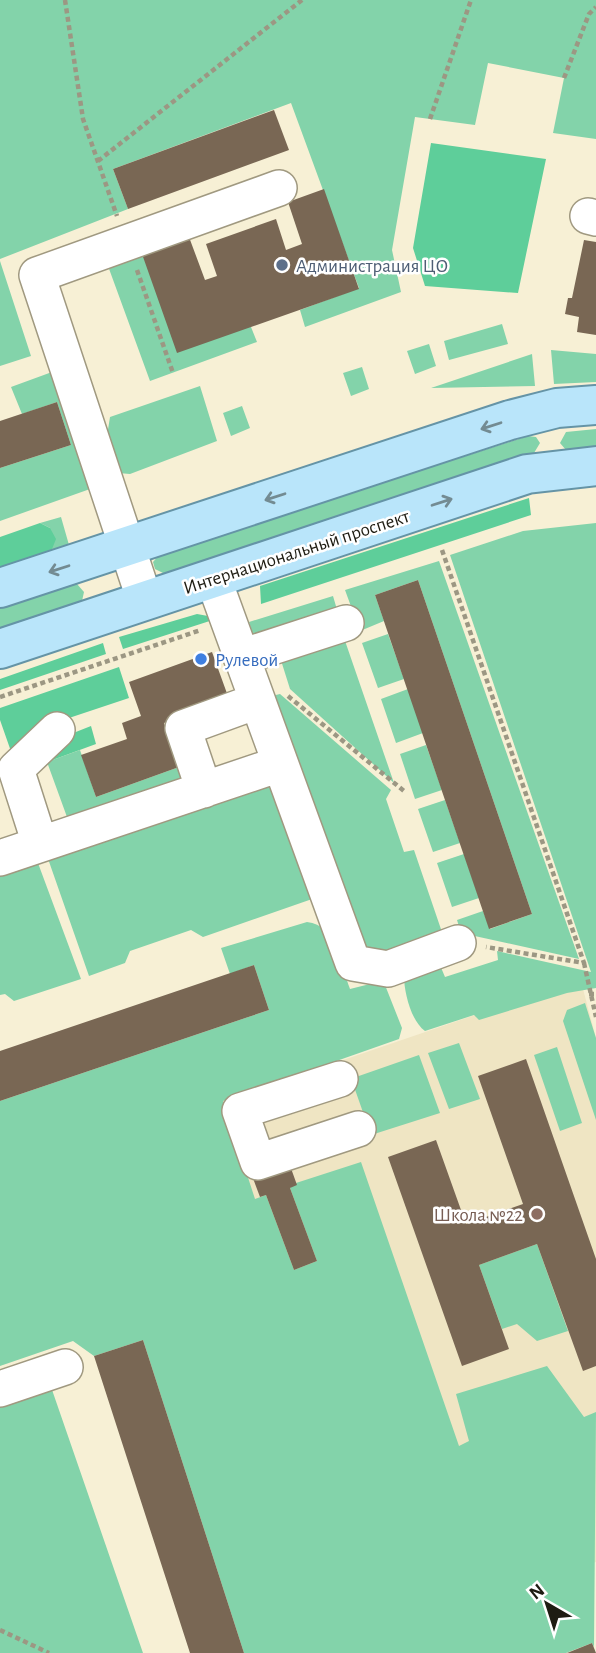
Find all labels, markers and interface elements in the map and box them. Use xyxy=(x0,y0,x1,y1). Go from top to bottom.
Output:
marker: Администрация ЦО xyxy=(274,257,290,273)
place label: Администрация ЦО xyxy=(296,257,448,276)
one-way arrow xyxy=(480,420,502,433)
one-way arrow xyxy=(264,491,286,504)
one-way arrow xyxy=(430,495,452,507)
street label: Интернациональный проспект xyxy=(181,507,412,598)
one-way arrow xyxy=(48,563,70,576)
marker: Рулевой xyxy=(193,651,209,667)
place label: Рулевой xyxy=(215,651,278,670)
place label: Школа №22 xyxy=(433,1206,523,1225)
marker: Школа №22 xyxy=(529,1206,545,1222)
north arrow xyxy=(512,1569,582,1639)
text: N xyxy=(526,1580,548,1603)

